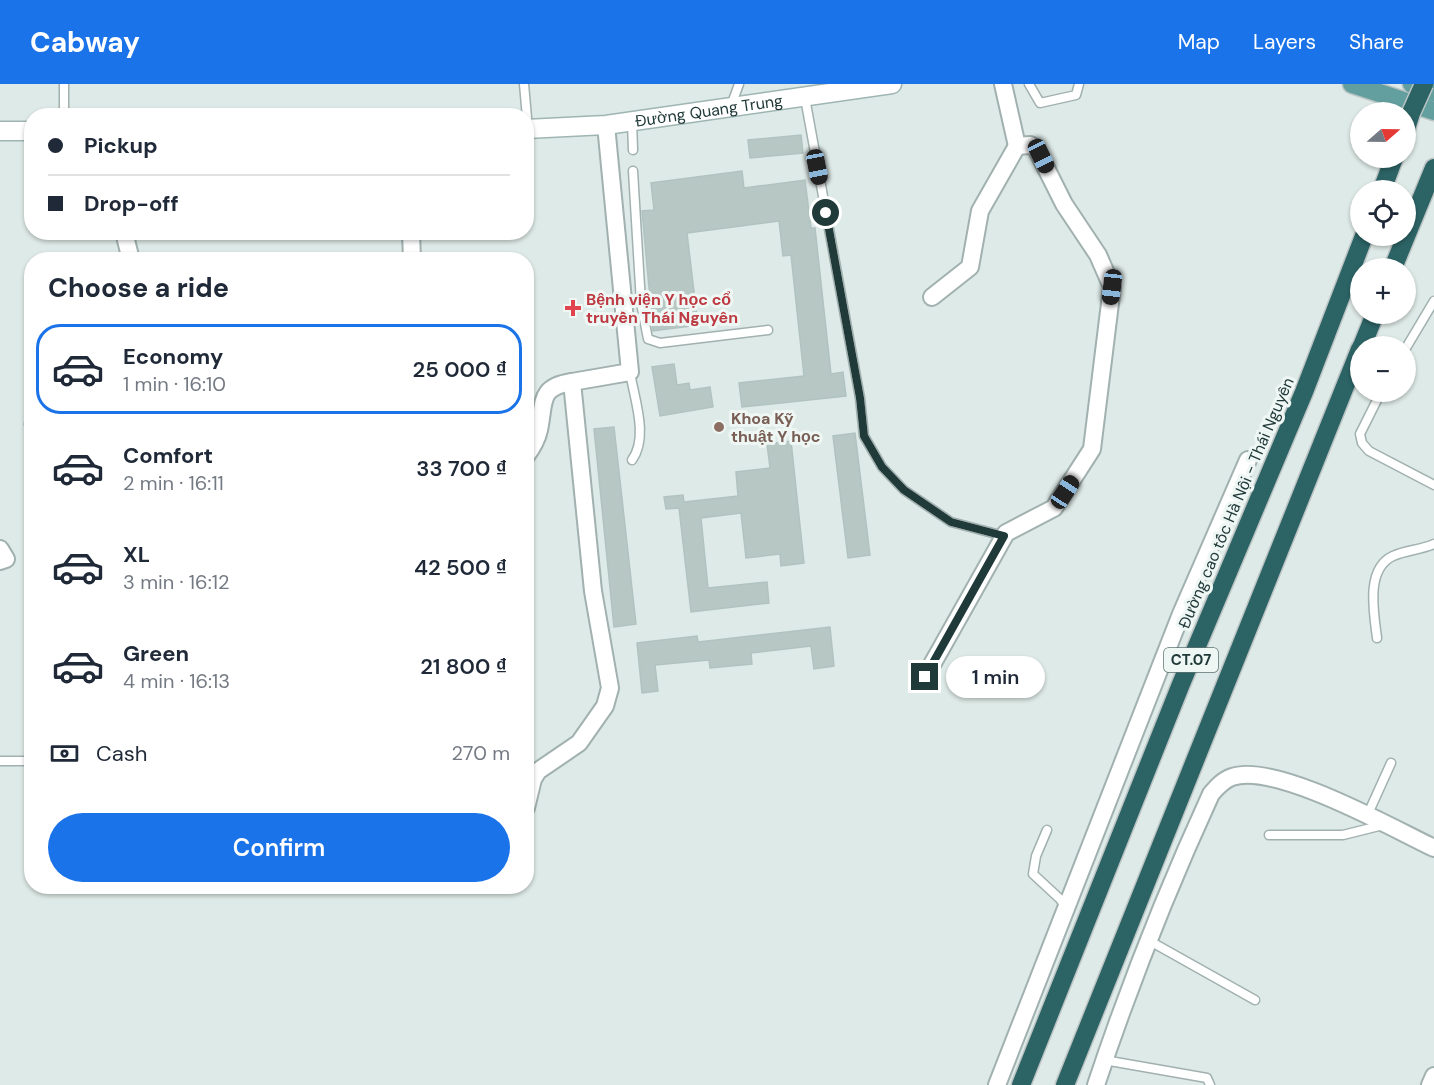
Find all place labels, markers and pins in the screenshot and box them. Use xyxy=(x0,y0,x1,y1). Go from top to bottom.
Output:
place label: Bệnh viện Y học cổ truyền Thái Nguyên xyxy=(586,289,738,328)
marker: Bệnh viện Y học cổ truyền Thái Nguyên xyxy=(564,299,582,317)
place label: Khoa Kỹ thuật Y học xyxy=(731,408,821,447)
marker: Khoa Kỹ thuật Y học xyxy=(712,420,726,434)

